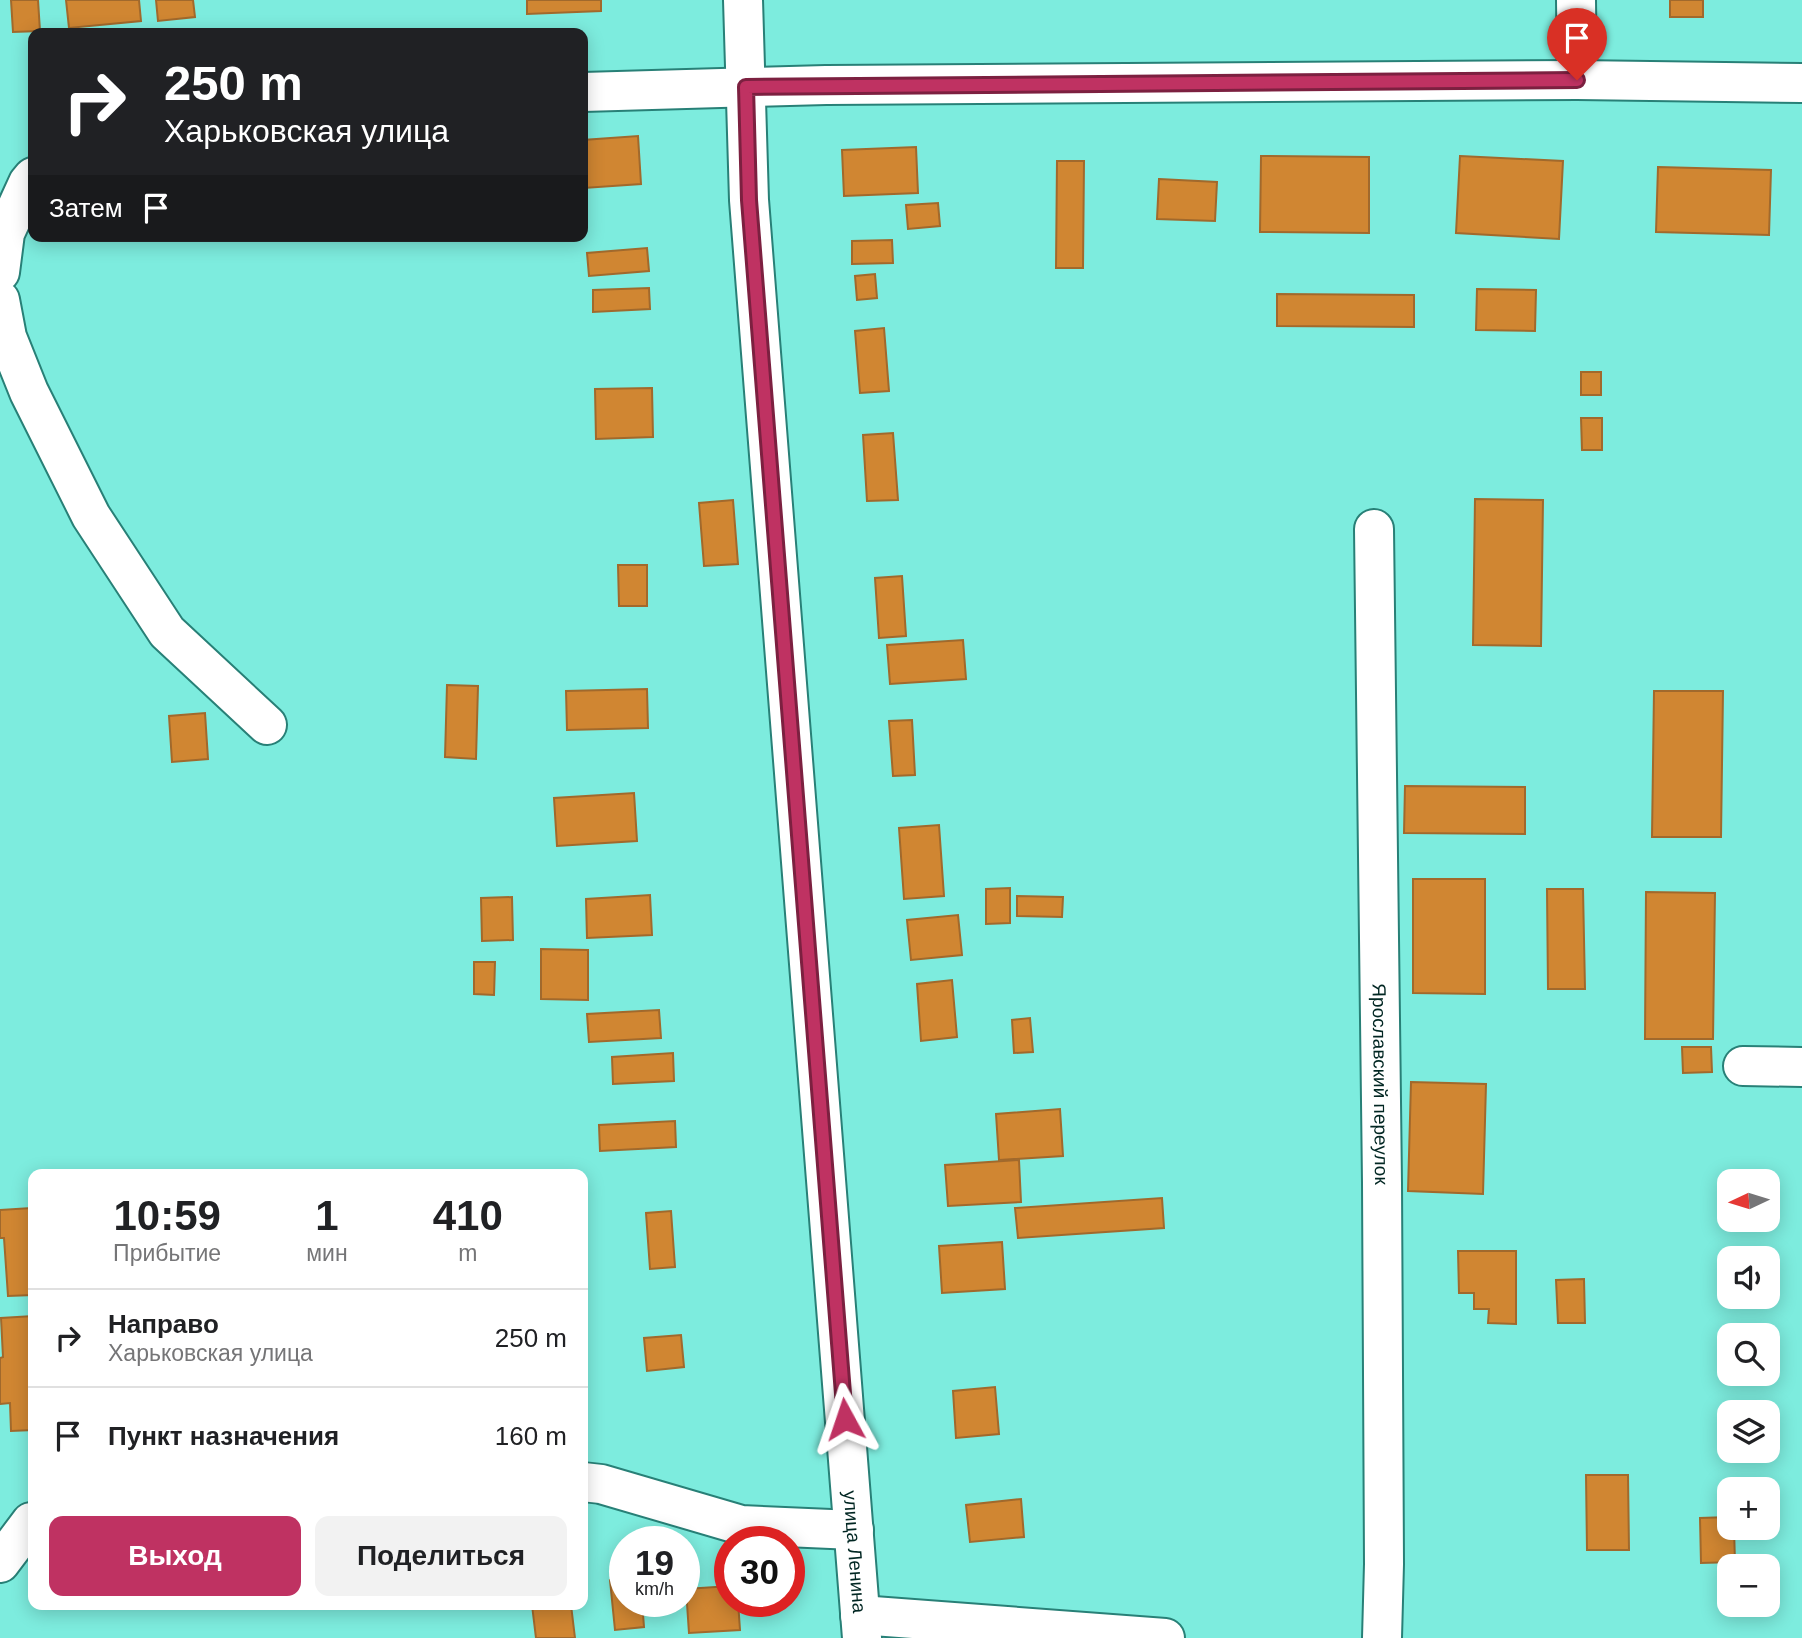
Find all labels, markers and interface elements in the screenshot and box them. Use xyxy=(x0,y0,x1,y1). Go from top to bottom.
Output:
pin xyxy=(1547,8,1607,80)
icon: arrive xyxy=(1558,19,1596,57)
icon: right xyxy=(49,56,140,147)
text: 250 m xyxy=(164,56,303,110)
text: Харьковская улица xyxy=(164,113,449,149)
icon: arrive xyxy=(137,189,175,227)
text: Затем xyxy=(49,193,123,223)
street label: Ярославский переулок xyxy=(1369,983,1393,1185)
north arrow xyxy=(1717,1169,1780,1232)
map controls xyxy=(1717,1169,1780,1617)
text: 10:59 xyxy=(113,1192,221,1239)
text: 1 xyxy=(315,1192,339,1239)
text: 410 xyxy=(433,1192,503,1239)
text: Прибытие xyxy=(113,1240,221,1266)
text: мин xyxy=(306,1240,348,1266)
text: m xyxy=(458,1240,477,1266)
button: sound xyxy=(1717,1246,1780,1309)
text: Направо xyxy=(108,1309,219,1339)
icon: right xyxy=(49,1319,87,1357)
text: 250 m xyxy=(495,1323,567,1353)
button: search xyxy=(1717,1323,1780,1386)
text: Харьковская улица xyxy=(108,1340,313,1366)
position arrow xyxy=(808,1382,882,1456)
button: layers xyxy=(1717,1400,1780,1463)
icon: arrive xyxy=(49,1417,87,1455)
text: Пункт назначения xyxy=(108,1421,339,1451)
text: 160 m xyxy=(495,1421,567,1451)
button: + xyxy=(1717,1477,1780,1540)
street label: улица Ленина xyxy=(840,1490,871,1614)
button: Выход xyxy=(49,1516,301,1596)
button: Поделиться xyxy=(315,1516,567,1596)
speed limit sign: 30 xyxy=(714,1526,805,1617)
text: 19 xyxy=(635,1543,674,1582)
button: − xyxy=(1717,1554,1780,1617)
text: km/h xyxy=(635,1579,674,1599)

